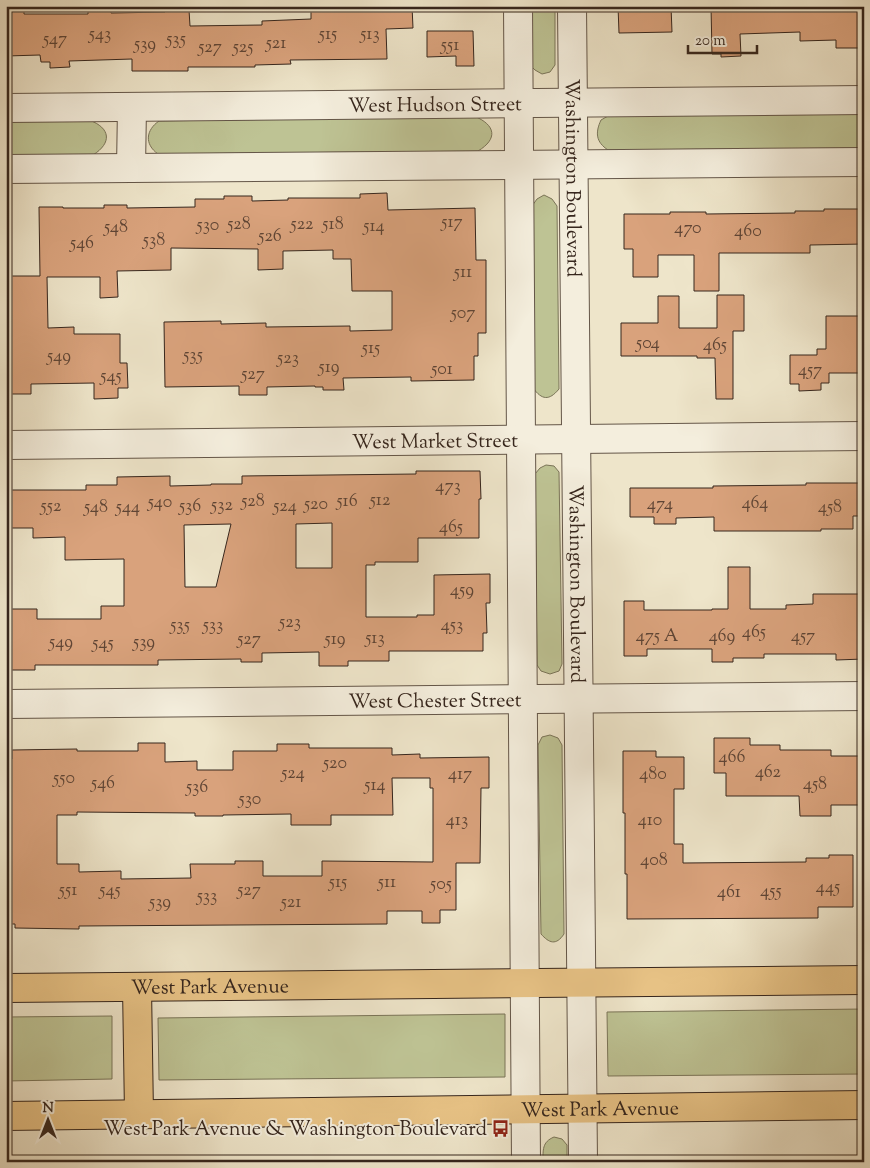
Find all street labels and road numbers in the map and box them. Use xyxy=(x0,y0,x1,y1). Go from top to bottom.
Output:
street label: Washington Boulevard xyxy=(556,79,587,277)
street label: West Hudson Street xyxy=(348,91,522,122)
street label: West Market Street xyxy=(352,428,518,458)
street label: Washington Boulevard xyxy=(560,485,590,683)
street label: West Chester Street xyxy=(348,687,522,718)
street label: West Park Avenue xyxy=(131,973,289,1004)
street label: West Park Avenue xyxy=(521,1095,679,1126)

